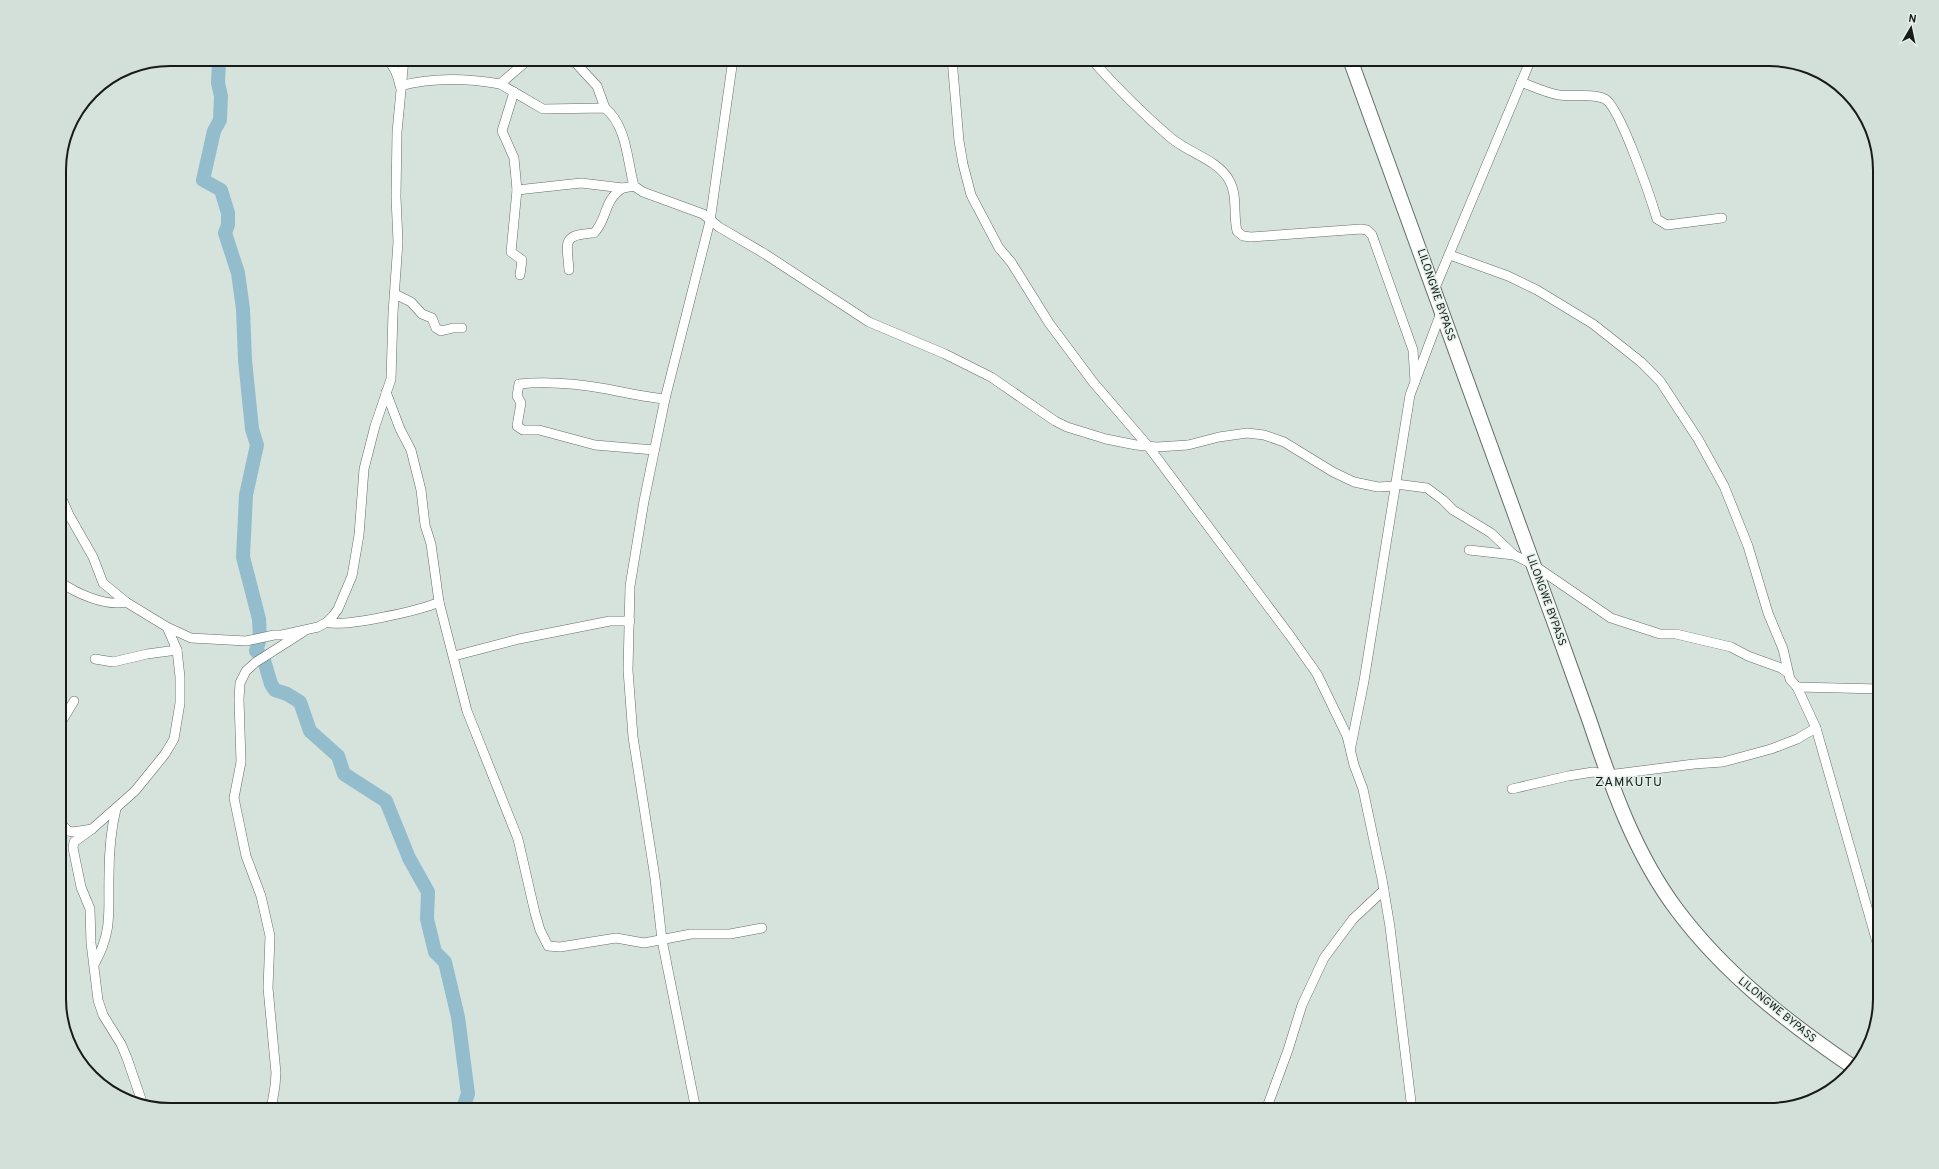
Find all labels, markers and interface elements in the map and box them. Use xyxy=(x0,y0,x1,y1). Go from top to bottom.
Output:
north arrow xyxy=(1891,8,1931,48)
text: N xyxy=(1907,12,1917,27)
street label: LILONGWE BYPASS xyxy=(1414,247,1458,343)
street label: LILONGWE BYPASS xyxy=(1523,552,1569,648)
district label: ZAMKUTU xyxy=(1595,775,1663,791)
street label: LILONGWE BYPASS xyxy=(1735,974,1819,1046)

